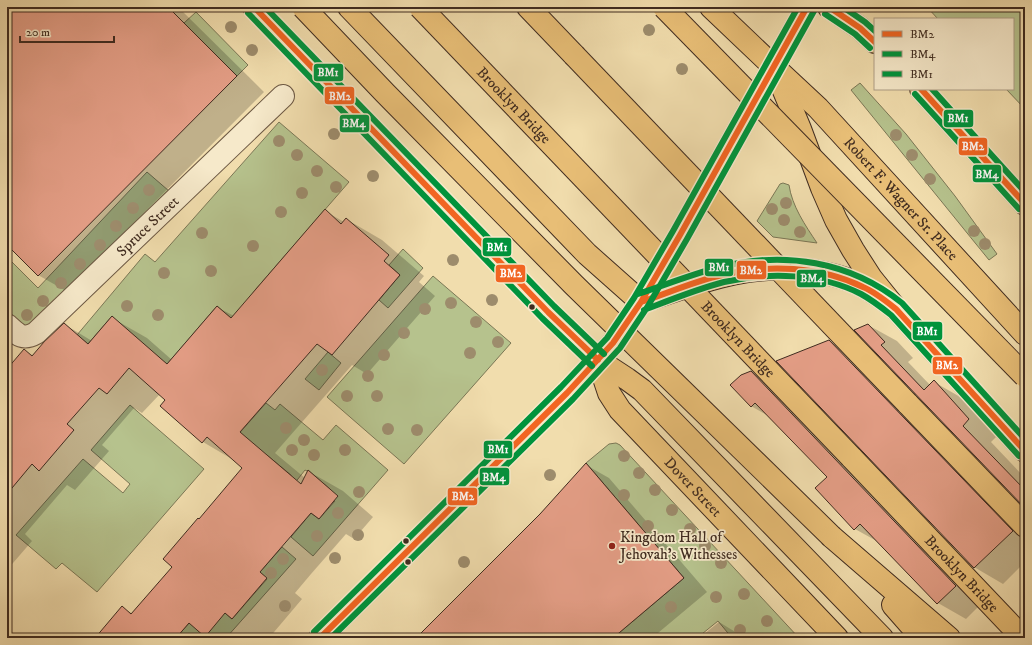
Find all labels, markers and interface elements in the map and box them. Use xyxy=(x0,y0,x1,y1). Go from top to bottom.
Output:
scale bar xyxy=(20,18,114,44)
legend xyxy=(874,18,1014,90)
text: 20 m xyxy=(26,25,50,40)
text: BM2 xyxy=(910,27,935,42)
text: BM4 xyxy=(910,47,937,62)
line badge: BM1 xyxy=(313,63,344,82)
street label: Brooklyn Bridge xyxy=(473,63,555,148)
text: BM1 xyxy=(317,66,339,80)
text: BM1 xyxy=(910,67,933,82)
line badge: BM2 xyxy=(324,86,355,105)
text: BM2 xyxy=(329,90,352,104)
line badge: BM1 xyxy=(943,109,974,128)
text: BM1 xyxy=(947,112,969,126)
line badge: BM4 xyxy=(339,114,370,133)
text: BM4 xyxy=(342,117,366,131)
street label: Robert F. Wagner Sr. Place xyxy=(840,133,962,264)
line badge: BM2 xyxy=(958,137,988,156)
text: BM2 xyxy=(962,140,985,154)
line badge: BM4 xyxy=(972,164,1002,183)
text: BM4 xyxy=(975,168,999,182)
street label: Spruce Street xyxy=(112,191,183,260)
line badge: BM1 xyxy=(482,237,512,257)
text: BM1 xyxy=(486,241,508,255)
line badge: BM1 xyxy=(704,258,734,277)
line badge: BM2 xyxy=(736,260,767,280)
text: BM1 xyxy=(708,261,730,275)
line badge: BM2 xyxy=(495,264,526,283)
text: BM2 xyxy=(740,264,763,278)
text: BM2 xyxy=(500,267,523,281)
line badge: BM4 xyxy=(796,269,827,288)
text: BM4 xyxy=(800,272,824,286)
street label: Brooklyn Bridge xyxy=(697,297,779,382)
unlabelled marker xyxy=(527,302,537,312)
line badge: BM1 xyxy=(912,321,943,341)
text: BM1 xyxy=(916,325,938,339)
line badge: BM2 xyxy=(932,356,963,375)
text: BM2 xyxy=(936,359,959,373)
line badge: BM1 xyxy=(483,440,513,459)
text: BM1 xyxy=(487,443,509,457)
street label: Dover Street xyxy=(660,453,726,521)
line badge: BM4 xyxy=(479,467,510,486)
text: BM4 xyxy=(482,471,506,485)
line badge: BM2 xyxy=(447,487,478,506)
text: BM2 xyxy=(452,490,475,504)
place label: Kingdom Hall of Jehovah's Withesses xyxy=(618,528,737,564)
street label: Brooklyn Bridge xyxy=(921,531,1003,616)
unlabelled marker xyxy=(401,536,411,546)
marker: Kingdom Hall of Jehovah's Withesses xyxy=(607,541,617,551)
unlabelled marker xyxy=(403,557,413,567)

